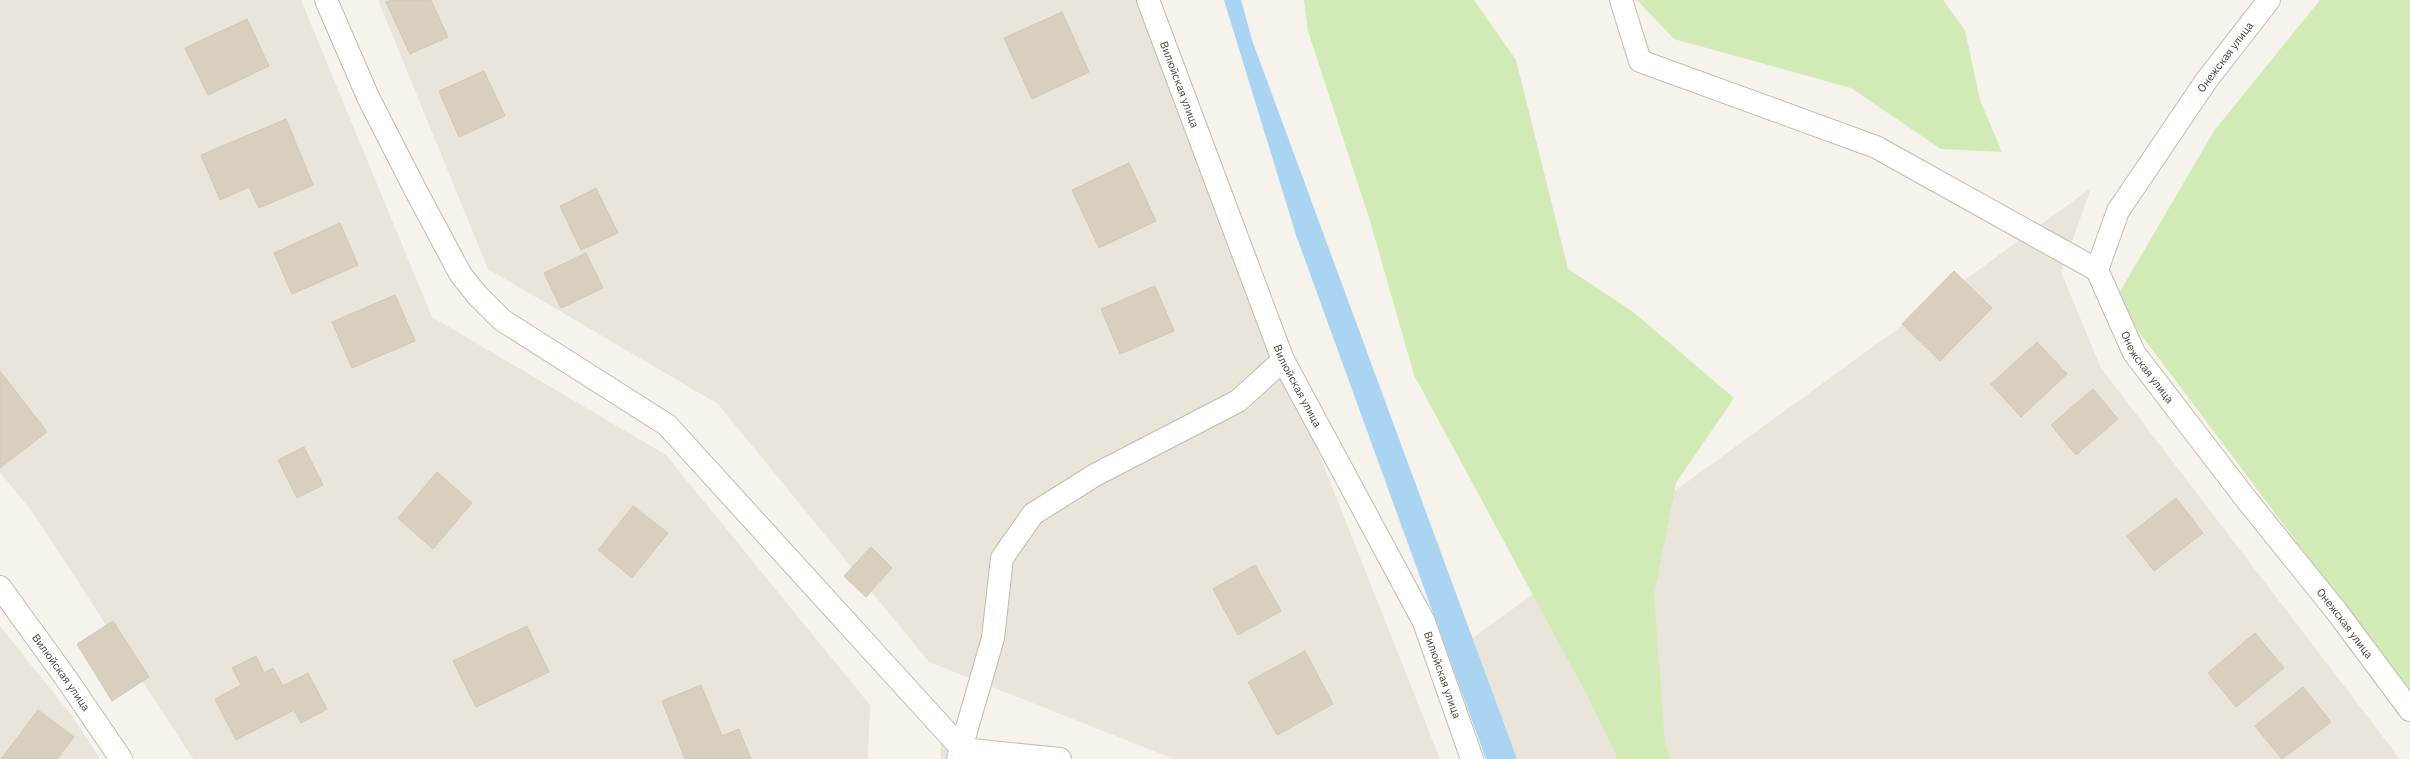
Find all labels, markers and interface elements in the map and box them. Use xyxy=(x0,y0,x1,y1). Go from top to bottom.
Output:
street label: Онежская улица xyxy=(2194,19,2256,95)
street label: Вилюйская улица xyxy=(1157,39,1202,130)
street label: Онежская улица xyxy=(2118,329,2177,406)
street label: Вилюйская улица xyxy=(1271,342,1325,430)
street label: Онежская улица xyxy=(2314,585,2376,661)
street label: Вилюйская улица xyxy=(1421,629,1464,720)
street label: Вилюйская улица xyxy=(29,631,93,714)

